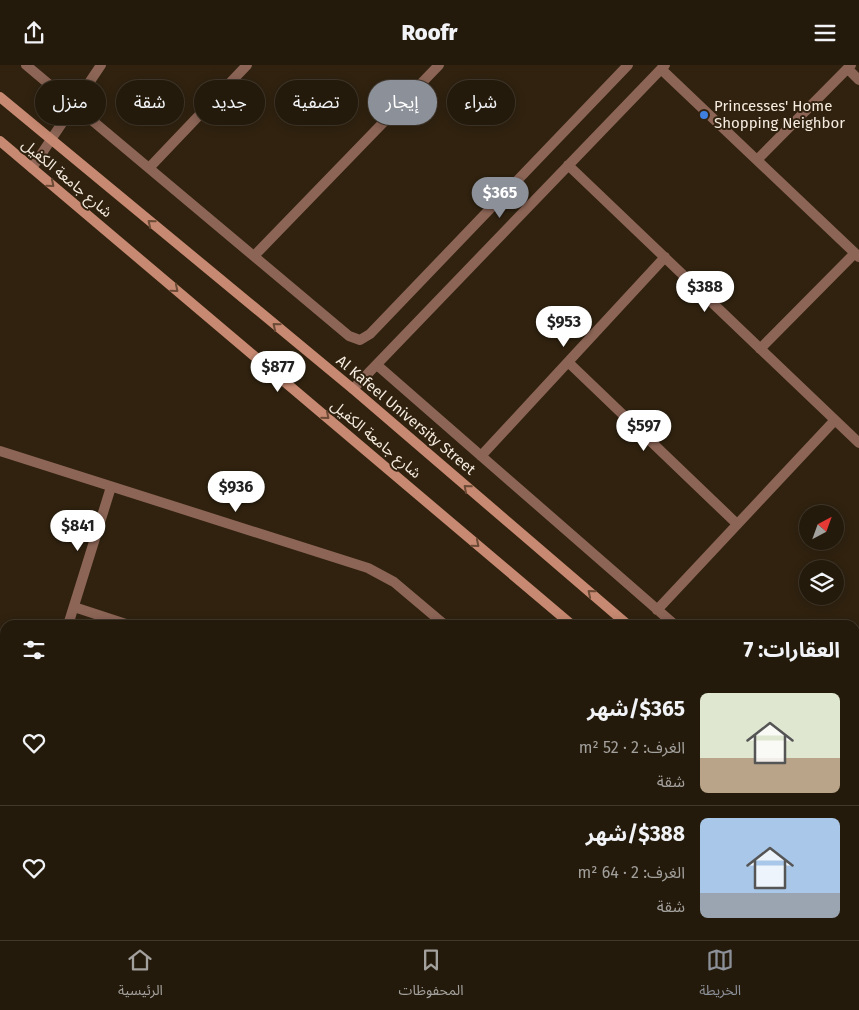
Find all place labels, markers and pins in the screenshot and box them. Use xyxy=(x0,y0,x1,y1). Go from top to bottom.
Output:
place label: Princesses' Home Shopping Neighbor xyxy=(714,97,845,132)
marker: Princesses' Home Shopping Neighbor xyxy=(698,109,710,121)
pin: $365 xyxy=(470,177,530,219)
pin: $388 xyxy=(675,271,735,313)
pin: $953 xyxy=(534,305,594,348)
pin: $877 xyxy=(248,351,308,393)
pin: $597 xyxy=(614,409,674,452)
pin: $936 xyxy=(206,471,266,513)
pin: $841 xyxy=(48,509,108,552)

